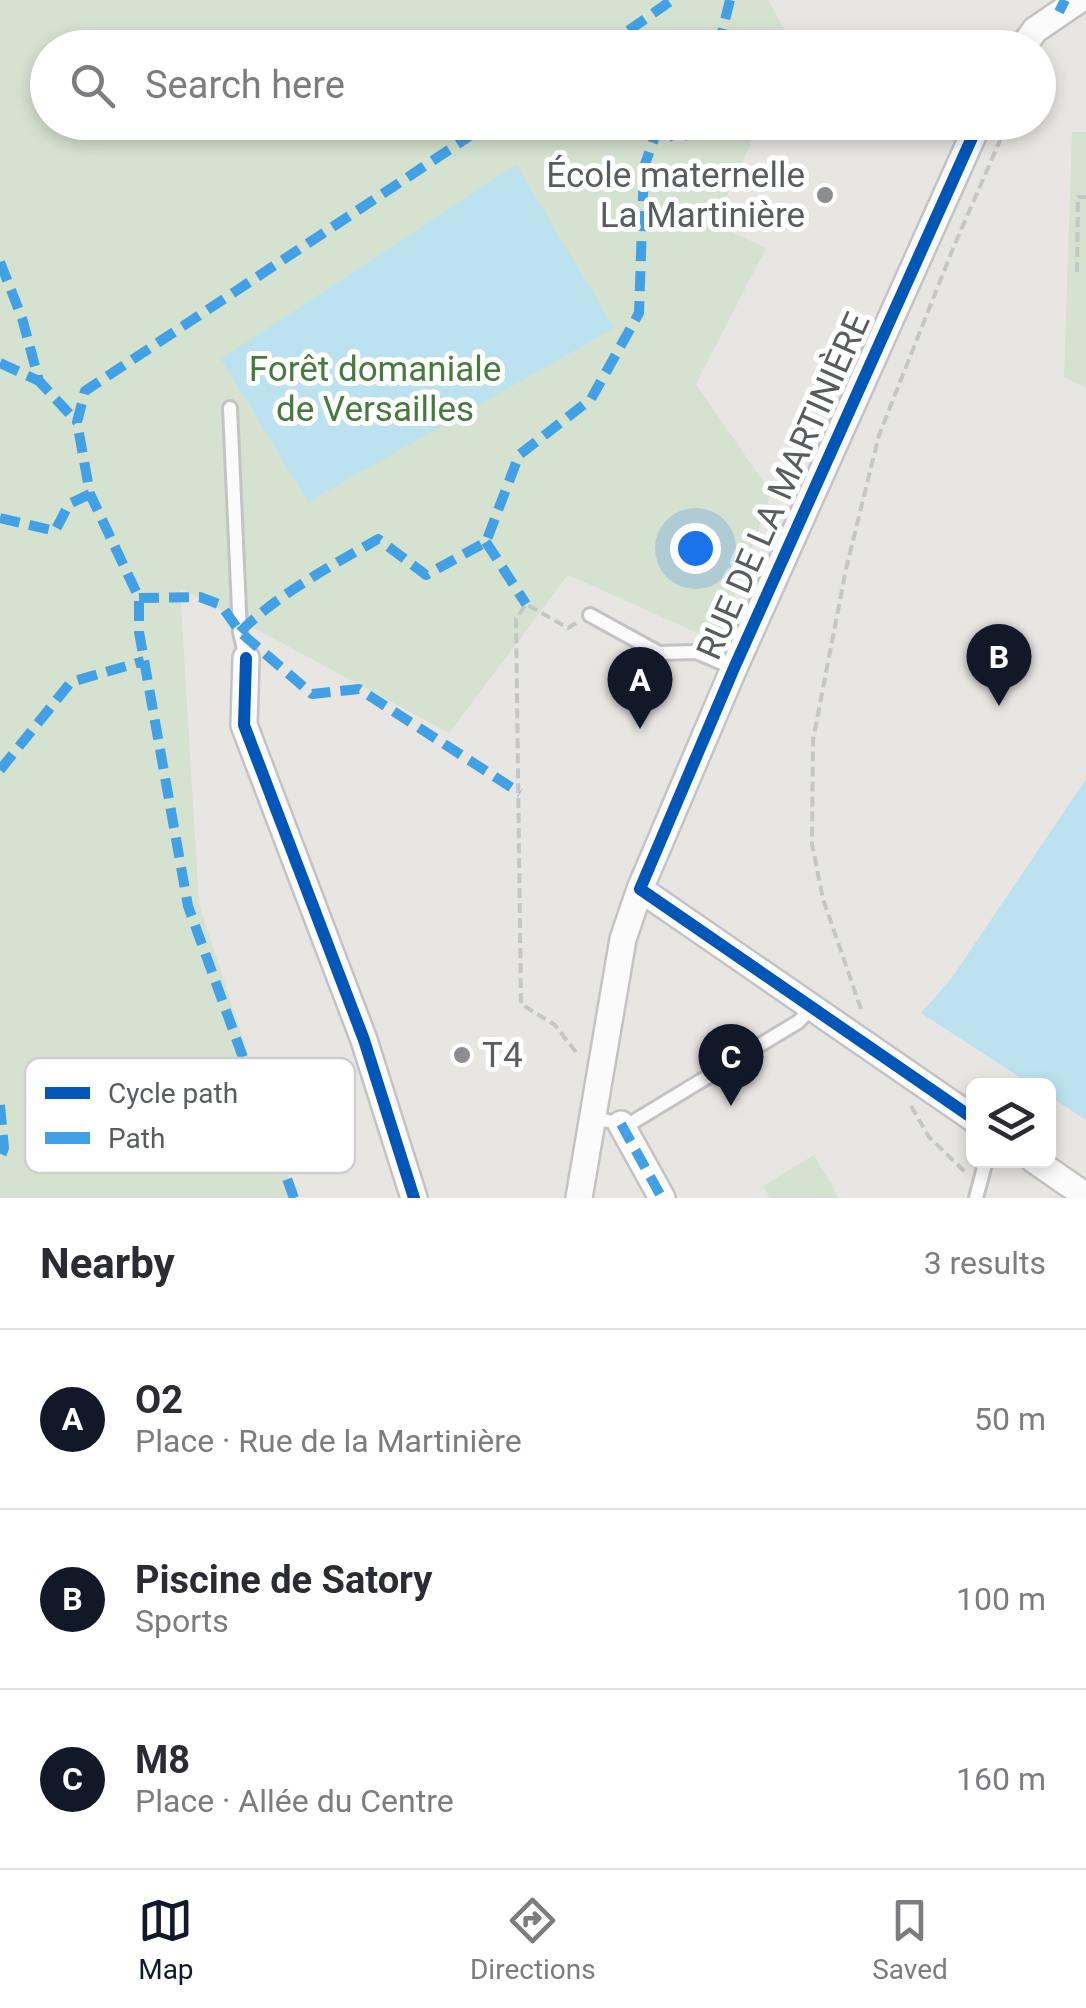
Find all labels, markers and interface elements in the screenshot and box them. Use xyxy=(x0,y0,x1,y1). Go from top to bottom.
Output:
search box xyxy=(30,30,1056,140)
icon: search xyxy=(65,58,120,113)
text: Search here xyxy=(145,63,345,107)
place label: École maternelle La Martinière xyxy=(546,155,805,236)
marker: École maternelle La Martinière xyxy=(814,184,836,206)
street label: RUE DE LA MARTINIÈRE xyxy=(688,306,878,666)
park label: Forêt domaniale de Versailles xyxy=(249,349,501,430)
your location xyxy=(670,523,721,574)
pin: B xyxy=(966,624,1032,706)
pin: A xyxy=(608,646,672,729)
pin: C xyxy=(698,1024,764,1106)
place label: T4 xyxy=(482,1035,523,1076)
marker: T4 xyxy=(451,1044,473,1066)
legend xyxy=(25,1058,355,1173)
text: Cycle path xyxy=(108,1077,238,1110)
map controls xyxy=(966,1078,1056,1168)
button: layers xyxy=(966,1078,1056,1168)
text: Path xyxy=(108,1122,165,1155)
text: Nearby xyxy=(40,1239,175,1288)
text: 3 results xyxy=(924,1244,1046,1282)
text: O2 xyxy=(135,1378,183,1422)
text: A xyxy=(62,1400,83,1438)
text: 50 m xyxy=(974,1400,1046,1438)
text: Place · Rue de la Martinière xyxy=(135,1422,522,1460)
text: Piscine de Satory xyxy=(135,1558,432,1602)
text: B xyxy=(62,1580,83,1618)
text: 100 m xyxy=(956,1580,1046,1618)
text: Sports xyxy=(135,1602,229,1640)
text: M8 xyxy=(135,1738,190,1782)
text: C xyxy=(62,1760,83,1798)
text: 160 m xyxy=(956,1760,1046,1798)
text: Place · Allée du Centre xyxy=(135,1782,454,1820)
tab: Map xyxy=(138,1893,194,1986)
tab: Directions xyxy=(470,1893,596,1986)
tab: Saved xyxy=(872,1893,948,1986)

